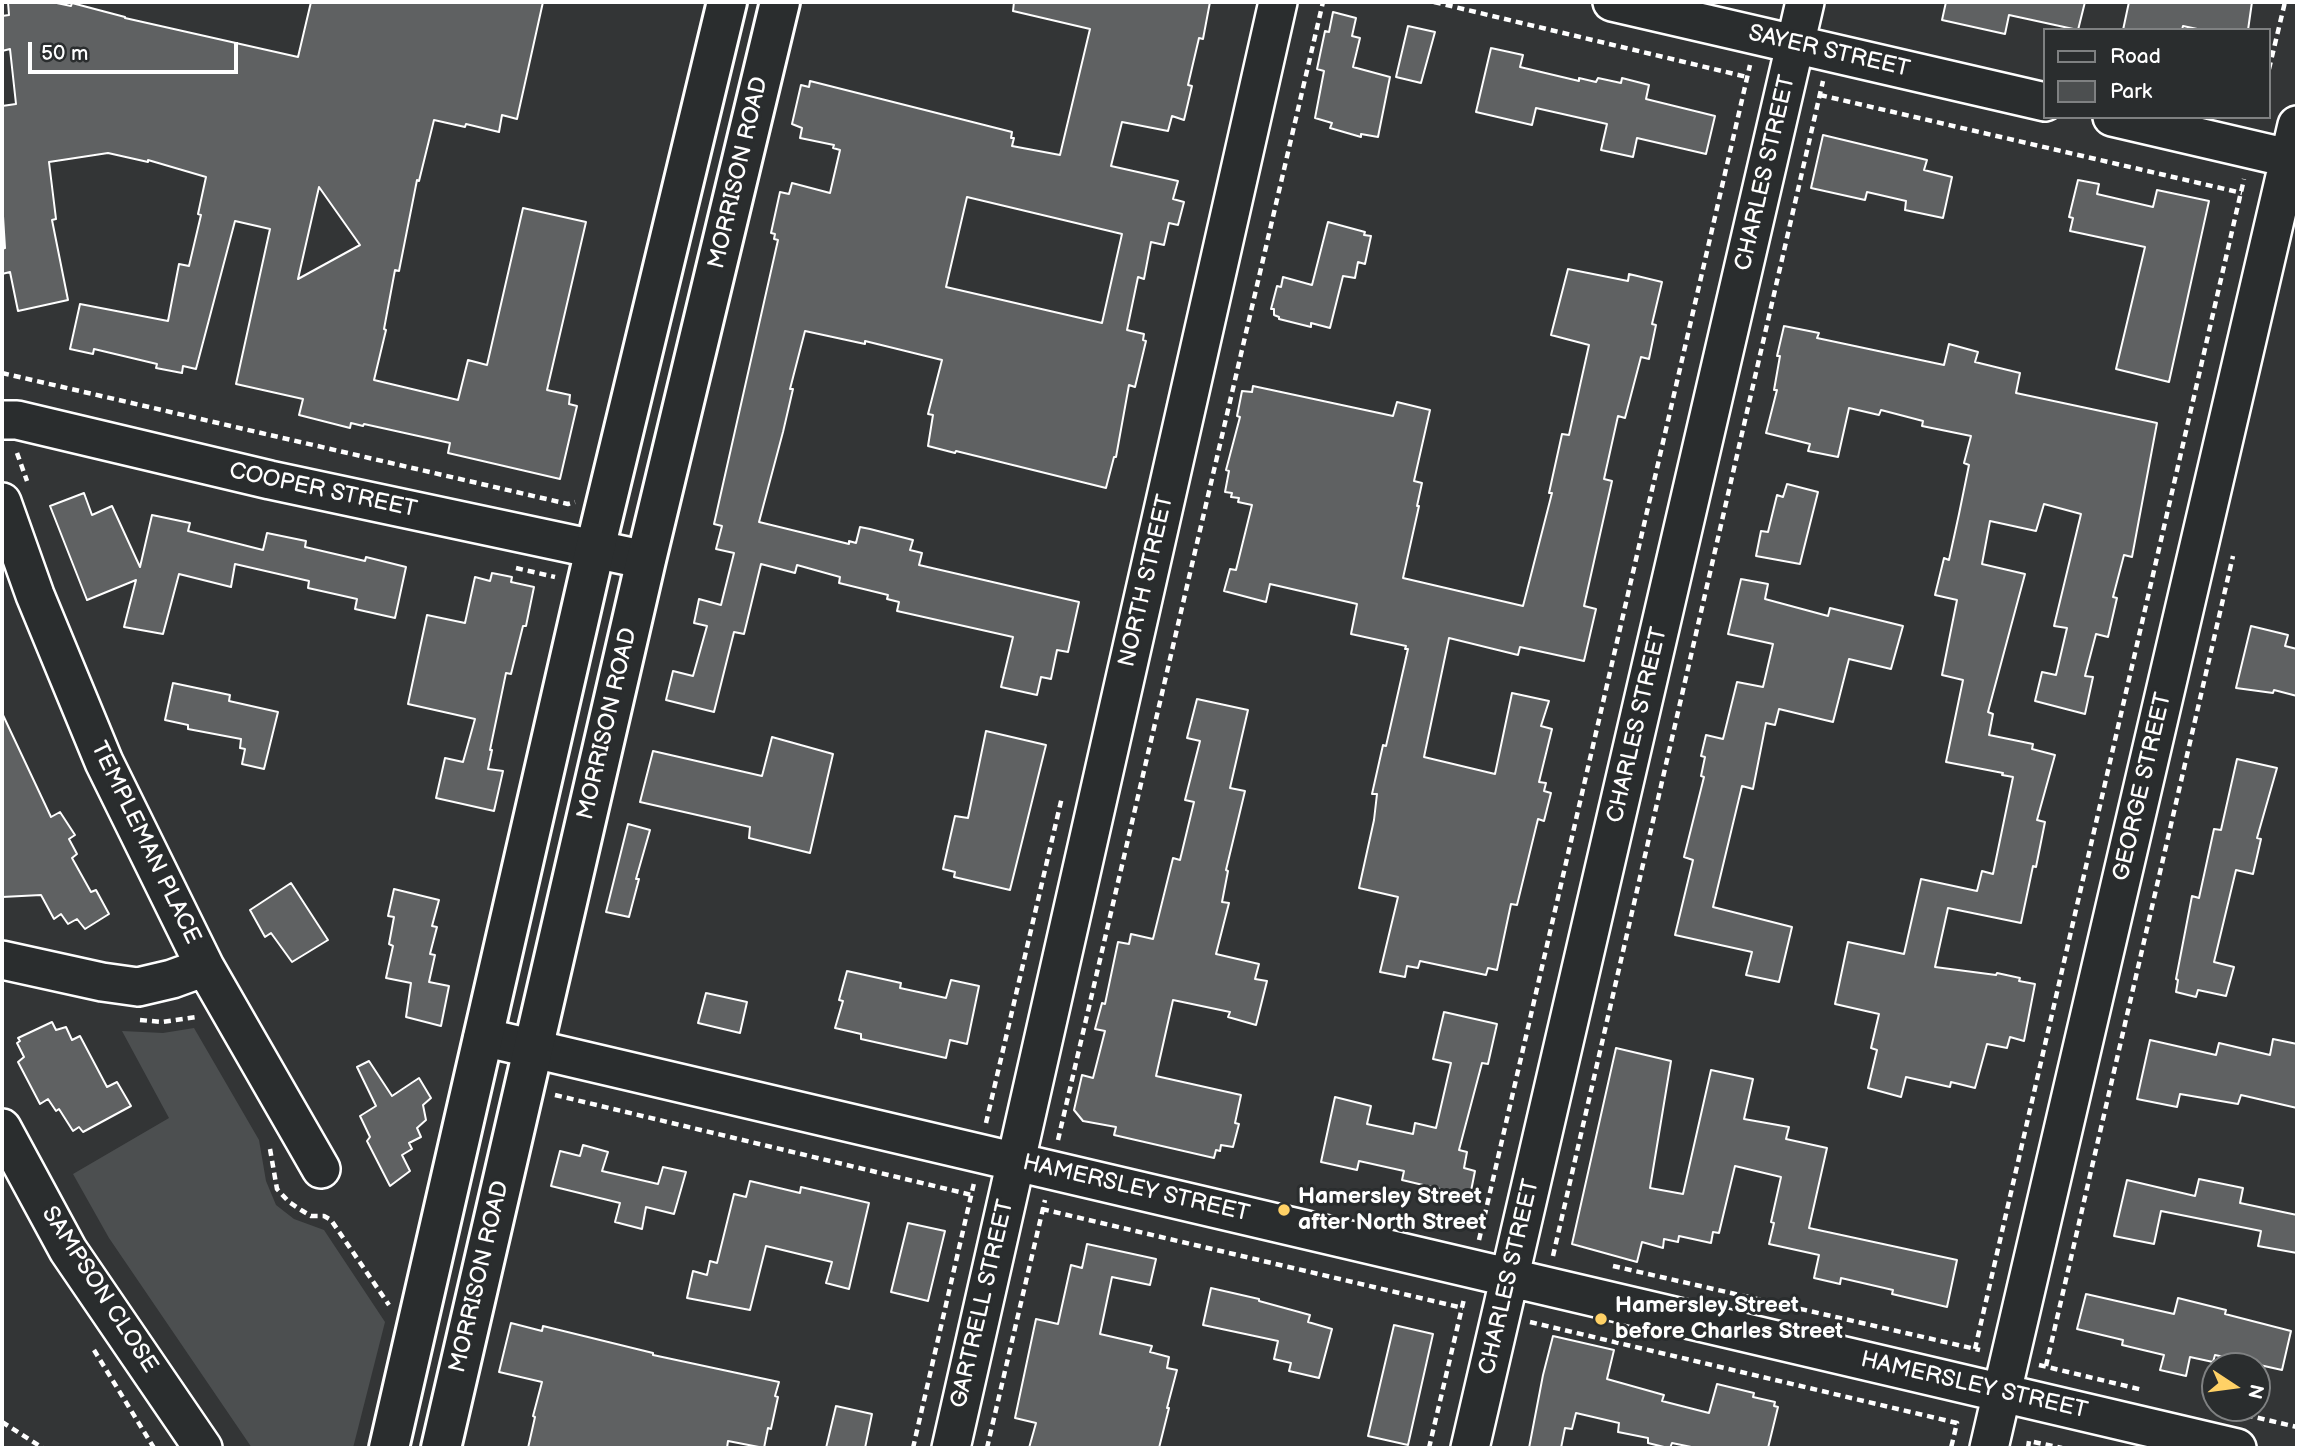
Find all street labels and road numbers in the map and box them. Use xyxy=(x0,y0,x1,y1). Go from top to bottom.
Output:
street label: SAYER STREET xyxy=(1746,20,1912,84)
street label: CHARLES STREET xyxy=(1730,73,1802,273)
street label: MORRISON ROAD xyxy=(703,74,775,272)
street label: COOPER STREET xyxy=(227,458,419,524)
street label: NORTH STREET xyxy=(1114,492,1180,670)
street label: MORRISON ROAD xyxy=(572,625,644,823)
street label: CHARLES STREET xyxy=(1602,625,1674,825)
street label: GEORGE STREET xyxy=(2108,690,2178,884)
street label: TEMPLEMAN PLACE xyxy=(84,737,206,949)
street label: HAMERSLEY STREET xyxy=(1020,1149,1252,1229)
street label: CHARLES STREET xyxy=(1474,1177,1546,1377)
street label: MORRISON ROAD xyxy=(444,1178,516,1376)
street label: GARTRELL STREET xyxy=(946,1197,1020,1411)
street label: SAMPSON CLOSE xyxy=(35,1202,163,1378)
street label: HAMERSLEY STREET xyxy=(1858,1346,2090,1426)

